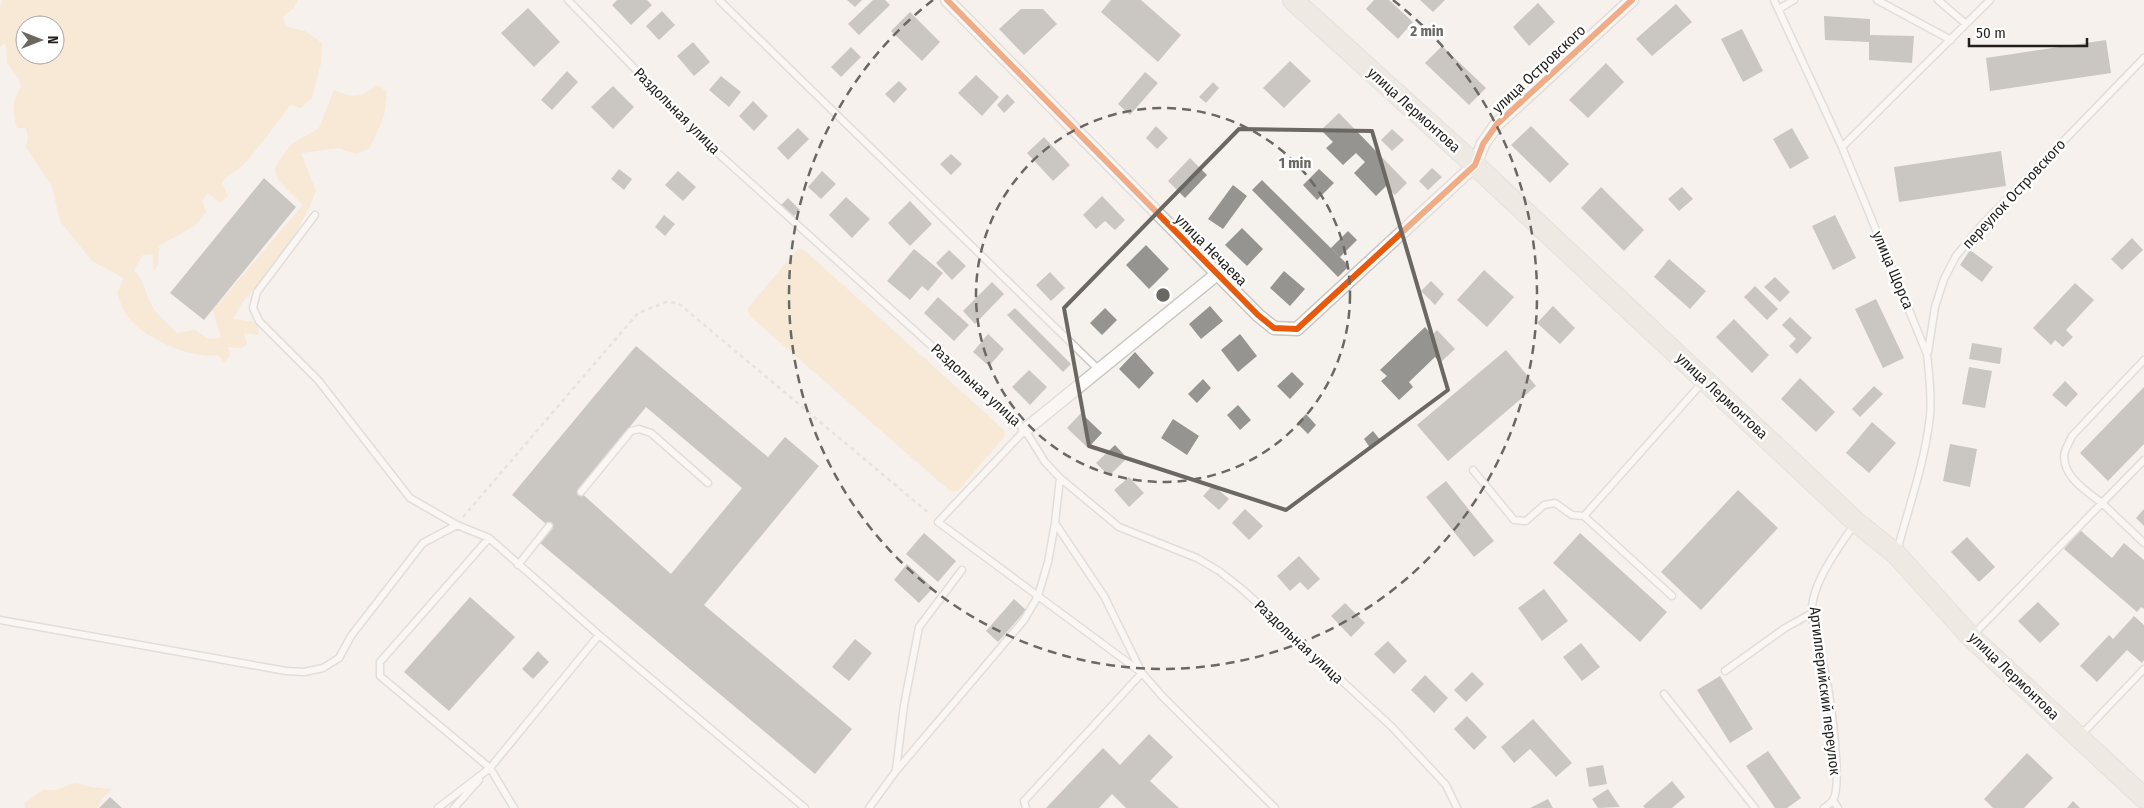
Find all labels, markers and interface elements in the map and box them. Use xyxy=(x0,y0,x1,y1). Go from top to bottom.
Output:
north arrow xyxy=(15,15,65,65)
scale bar xyxy=(1969,15,2086,47)
street label: улица Островского xyxy=(1489,21,1589,117)
text: 2 min xyxy=(1409,22,1444,40)
text: 50 m xyxy=(1976,24,2006,42)
text: N xyxy=(44,36,61,44)
street label: Раздольная улица xyxy=(630,64,724,158)
street label: улица Лермонтова xyxy=(1364,64,1464,156)
street label: переулок Островского xyxy=(1959,135,2069,253)
text: 1 min xyxy=(1279,154,1311,172)
street label: улица Нечаева xyxy=(1171,210,1251,290)
street label: улица Щорса xyxy=(1868,228,1918,312)
centre of rings xyxy=(1154,286,1172,304)
street label: Раздольная улица xyxy=(927,340,1025,430)
street label: улица Лермонтова xyxy=(1672,349,1772,443)
street label: Раздольная улица xyxy=(1251,596,1347,688)
street label: Артиллерийский переулок xyxy=(1806,606,1844,776)
street label: улица Лермонтова xyxy=(1965,628,2063,724)

